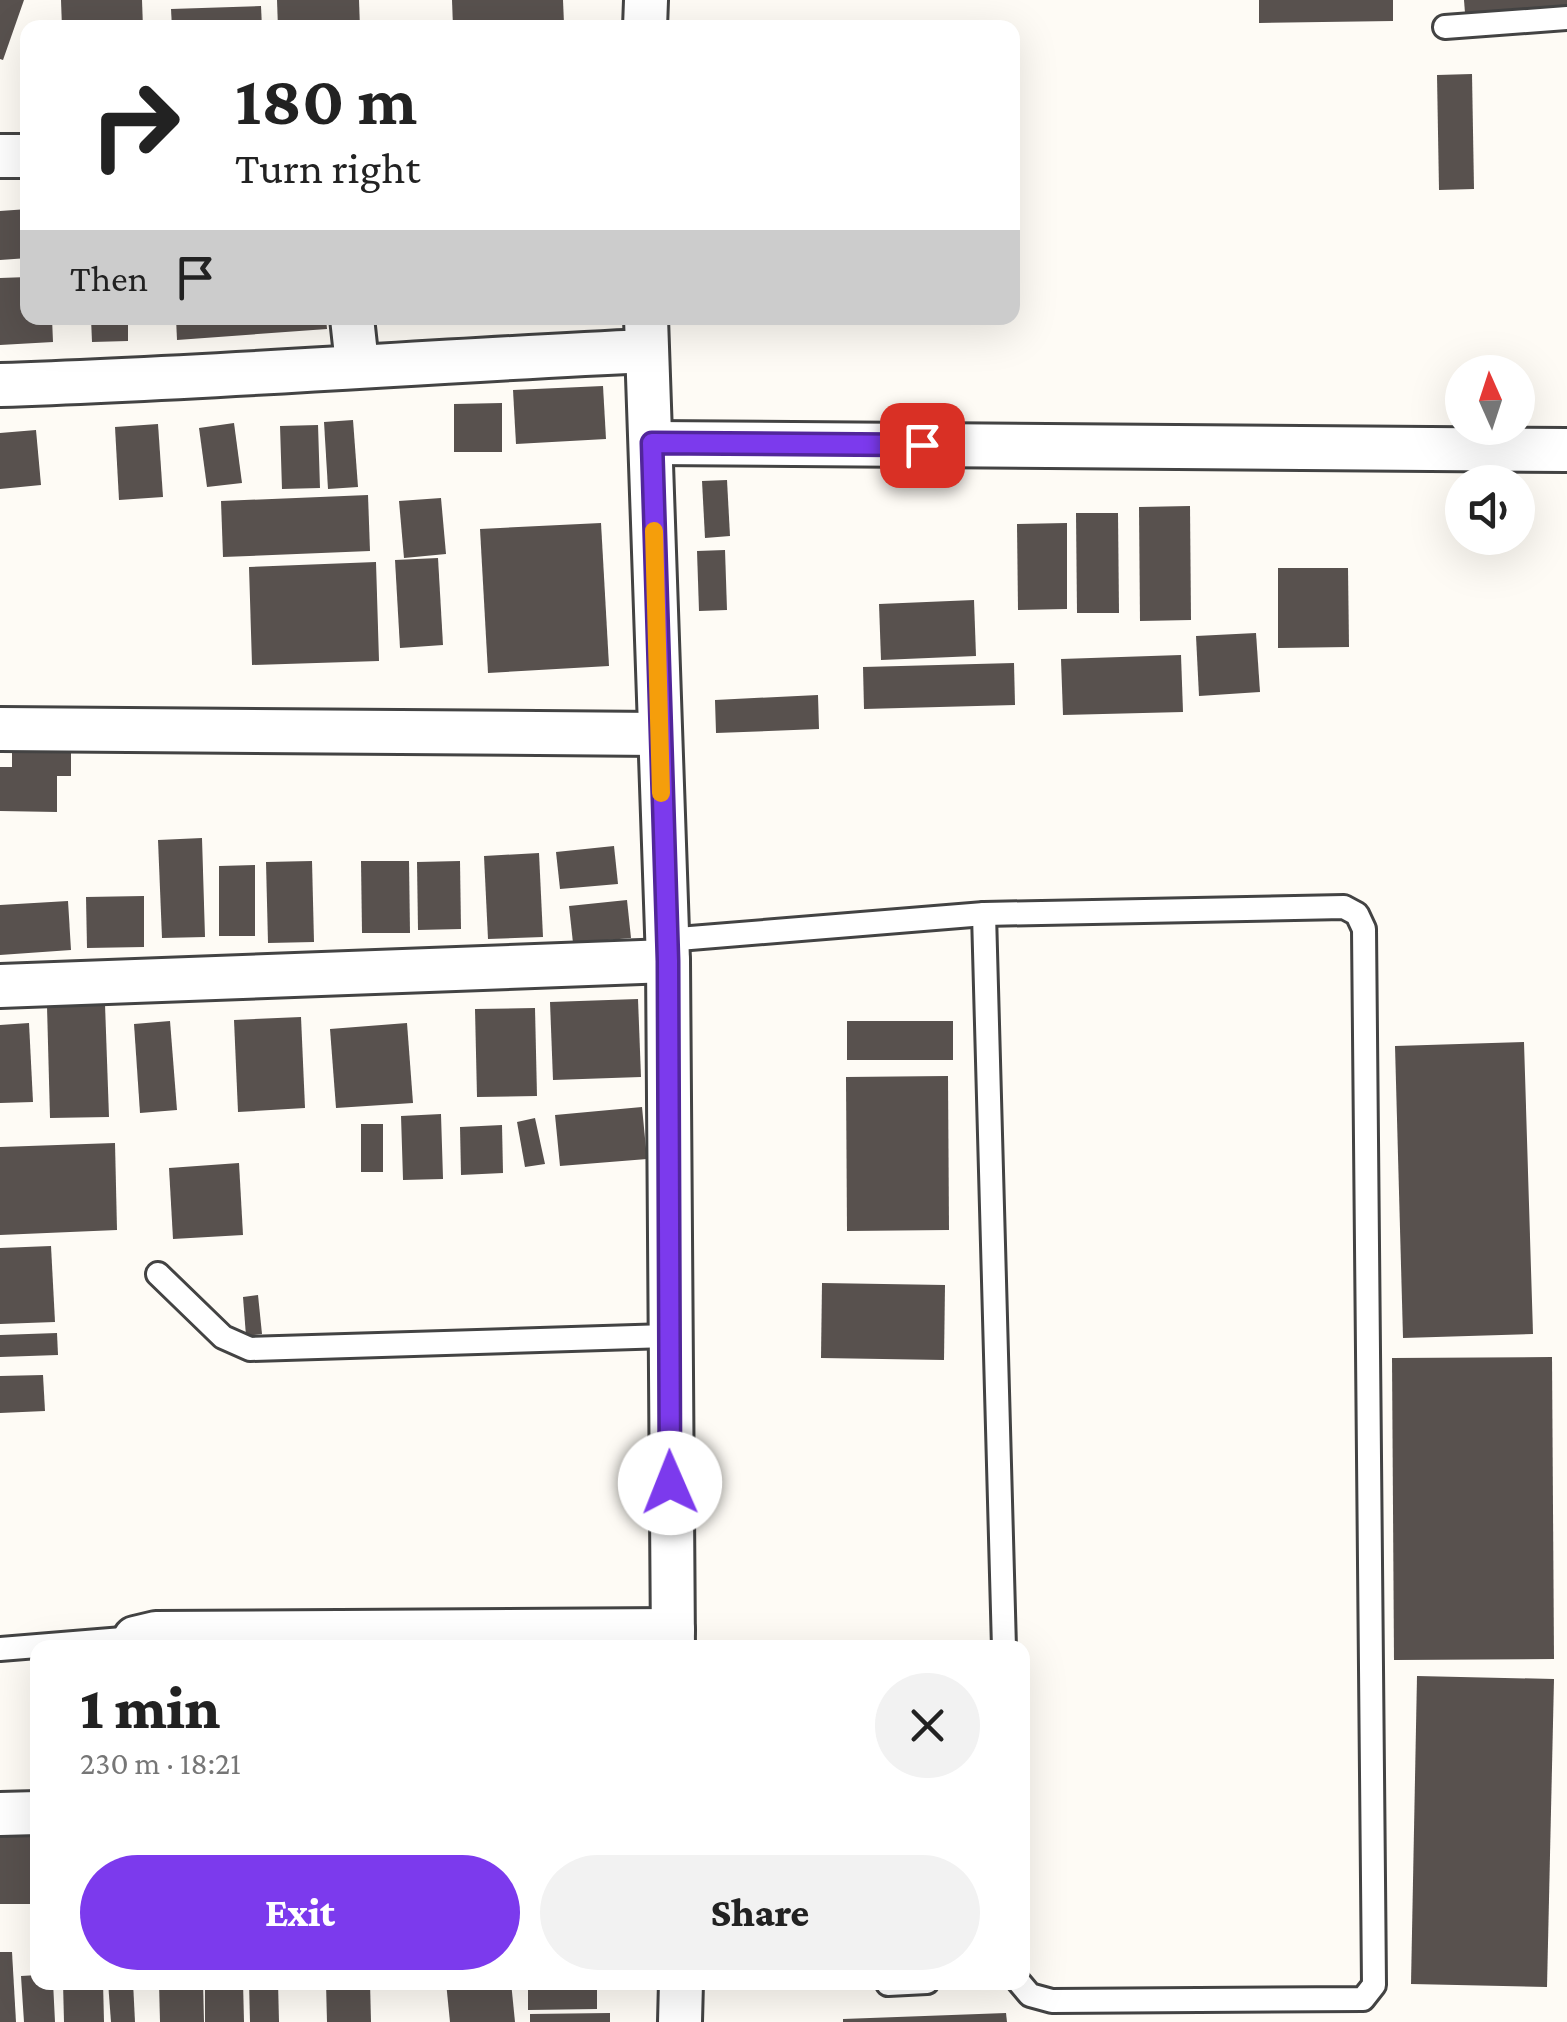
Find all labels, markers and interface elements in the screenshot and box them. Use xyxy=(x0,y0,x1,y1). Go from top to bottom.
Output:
icon: right xyxy=(70,60,200,190)
text: 180 m xyxy=(235,61,417,139)
text: Turn right xyxy=(235,143,420,193)
icon: arrive xyxy=(168,250,223,305)
text: Then xyxy=(70,257,148,299)
north arrow xyxy=(1445,355,1535,445)
map controls xyxy=(1445,355,1535,555)
pin xyxy=(880,403,965,488)
icon: arrive xyxy=(895,418,950,473)
button: sound xyxy=(1445,465,1535,555)
position arrow xyxy=(618,1431,722,1535)
button: close xyxy=(875,1673,980,1778)
text: 1 min xyxy=(80,1674,220,1741)
text: 230 m · 18:21 xyxy=(80,1745,241,1781)
button: Exit xyxy=(80,1855,520,1970)
button: Share xyxy=(540,1855,980,1970)

